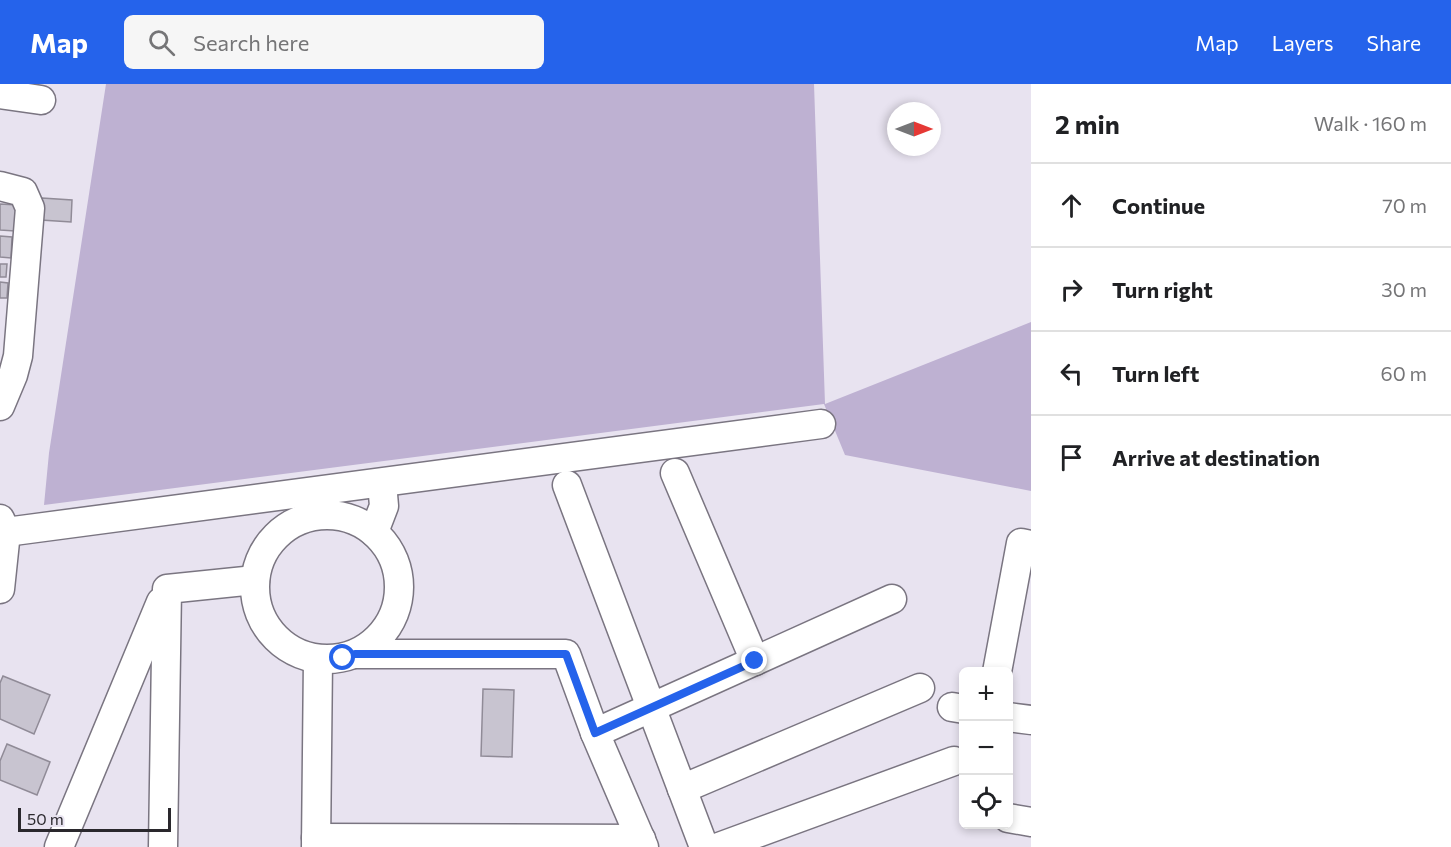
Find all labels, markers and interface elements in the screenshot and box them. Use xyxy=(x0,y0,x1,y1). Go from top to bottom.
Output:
search box xyxy=(124,15,544,69)
text: Map xyxy=(30,25,88,59)
icon: search xyxy=(145,26,178,59)
text: Search here xyxy=(193,29,309,56)
text: Map xyxy=(1195,30,1239,55)
text: Layers xyxy=(1272,30,1334,55)
text: Share xyxy=(1367,30,1421,55)
north arrow xyxy=(887,102,941,156)
text: 2 min xyxy=(1055,108,1120,139)
text: Walk · 160 m xyxy=(1314,111,1427,135)
icon: ahead xyxy=(1055,189,1088,222)
text: Continue xyxy=(1112,192,1205,219)
text: 70 m xyxy=(1382,193,1427,217)
icon: right xyxy=(1055,273,1088,306)
text: Turn right xyxy=(1112,276,1213,303)
text: 30 m xyxy=(1381,277,1427,301)
icon: left xyxy=(1055,357,1088,390)
text: Turn left xyxy=(1112,360,1199,387)
text: 60 m xyxy=(1381,361,1427,385)
icon: arrive xyxy=(1055,441,1088,474)
text: Arrive at destination xyxy=(1112,444,1320,471)
route start xyxy=(329,644,355,670)
route end xyxy=(741,647,767,673)
map controls xyxy=(959,667,1013,829)
button: + xyxy=(959,667,1013,721)
button: − xyxy=(959,721,1013,775)
button: locate xyxy=(959,775,1013,829)
scale bar xyxy=(18,805,171,832)
text: 50 m xyxy=(27,809,64,828)

